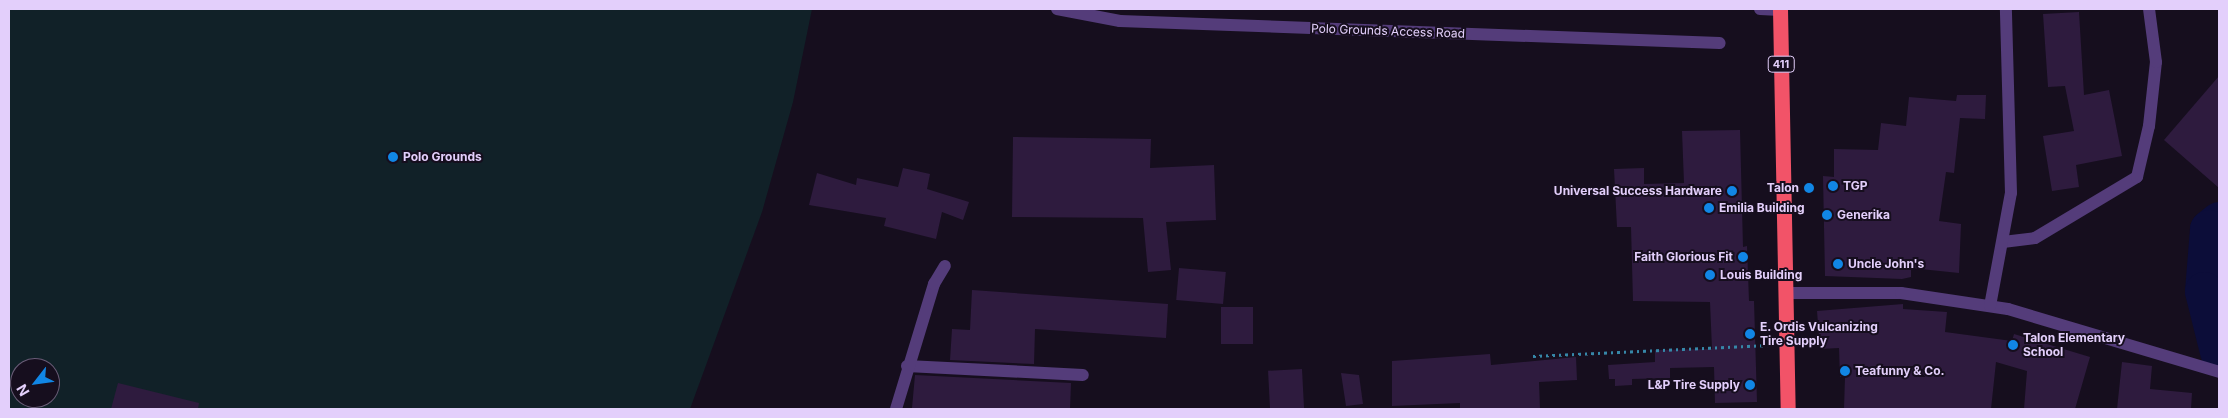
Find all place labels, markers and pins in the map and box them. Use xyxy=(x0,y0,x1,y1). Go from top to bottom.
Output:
place label: Polo Grounds xyxy=(403,150,482,164)
marker: Polo Grounds xyxy=(387,151,399,163)
place label: TGP xyxy=(1843,179,1867,193)
marker: TGP xyxy=(1827,180,1839,192)
place label: Talon xyxy=(1767,181,1799,195)
marker: Talon xyxy=(1803,182,1815,194)
place label: Universal Success Hardware xyxy=(1554,184,1722,198)
marker: Universal Success Hardware xyxy=(1726,185,1738,197)
place label: Emilia Building xyxy=(1719,201,1805,215)
marker: Emilia Building xyxy=(1703,202,1715,214)
place label: Generika xyxy=(1837,208,1890,222)
marker: Generika xyxy=(1821,209,1833,221)
place label: Faith Glorious Fit xyxy=(1634,250,1733,264)
marker: Faith Glorious Fit xyxy=(1737,251,1749,263)
place label: Uncle John's xyxy=(1848,257,1924,271)
marker: Uncle John's xyxy=(1832,258,1844,270)
place label: Louis Building xyxy=(1720,268,1802,282)
marker: Louis Building xyxy=(1704,269,1716,281)
place label: E. Ordis Vulcanizing Tire Supply xyxy=(1760,320,1878,348)
marker: E. Ordis Vulcanizing Tire Supply xyxy=(1744,328,1756,340)
place label: Talon Elementary School xyxy=(2023,331,2125,359)
marker: Talon Elementary School xyxy=(2007,339,2019,351)
place label: Teafunny & Co. xyxy=(1855,364,1945,378)
marker: Teafunny & Co. xyxy=(1839,365,1851,377)
place label: L&P Tire Supply xyxy=(1648,378,1740,392)
marker: L&P Tire Supply xyxy=(1744,379,1756,391)

